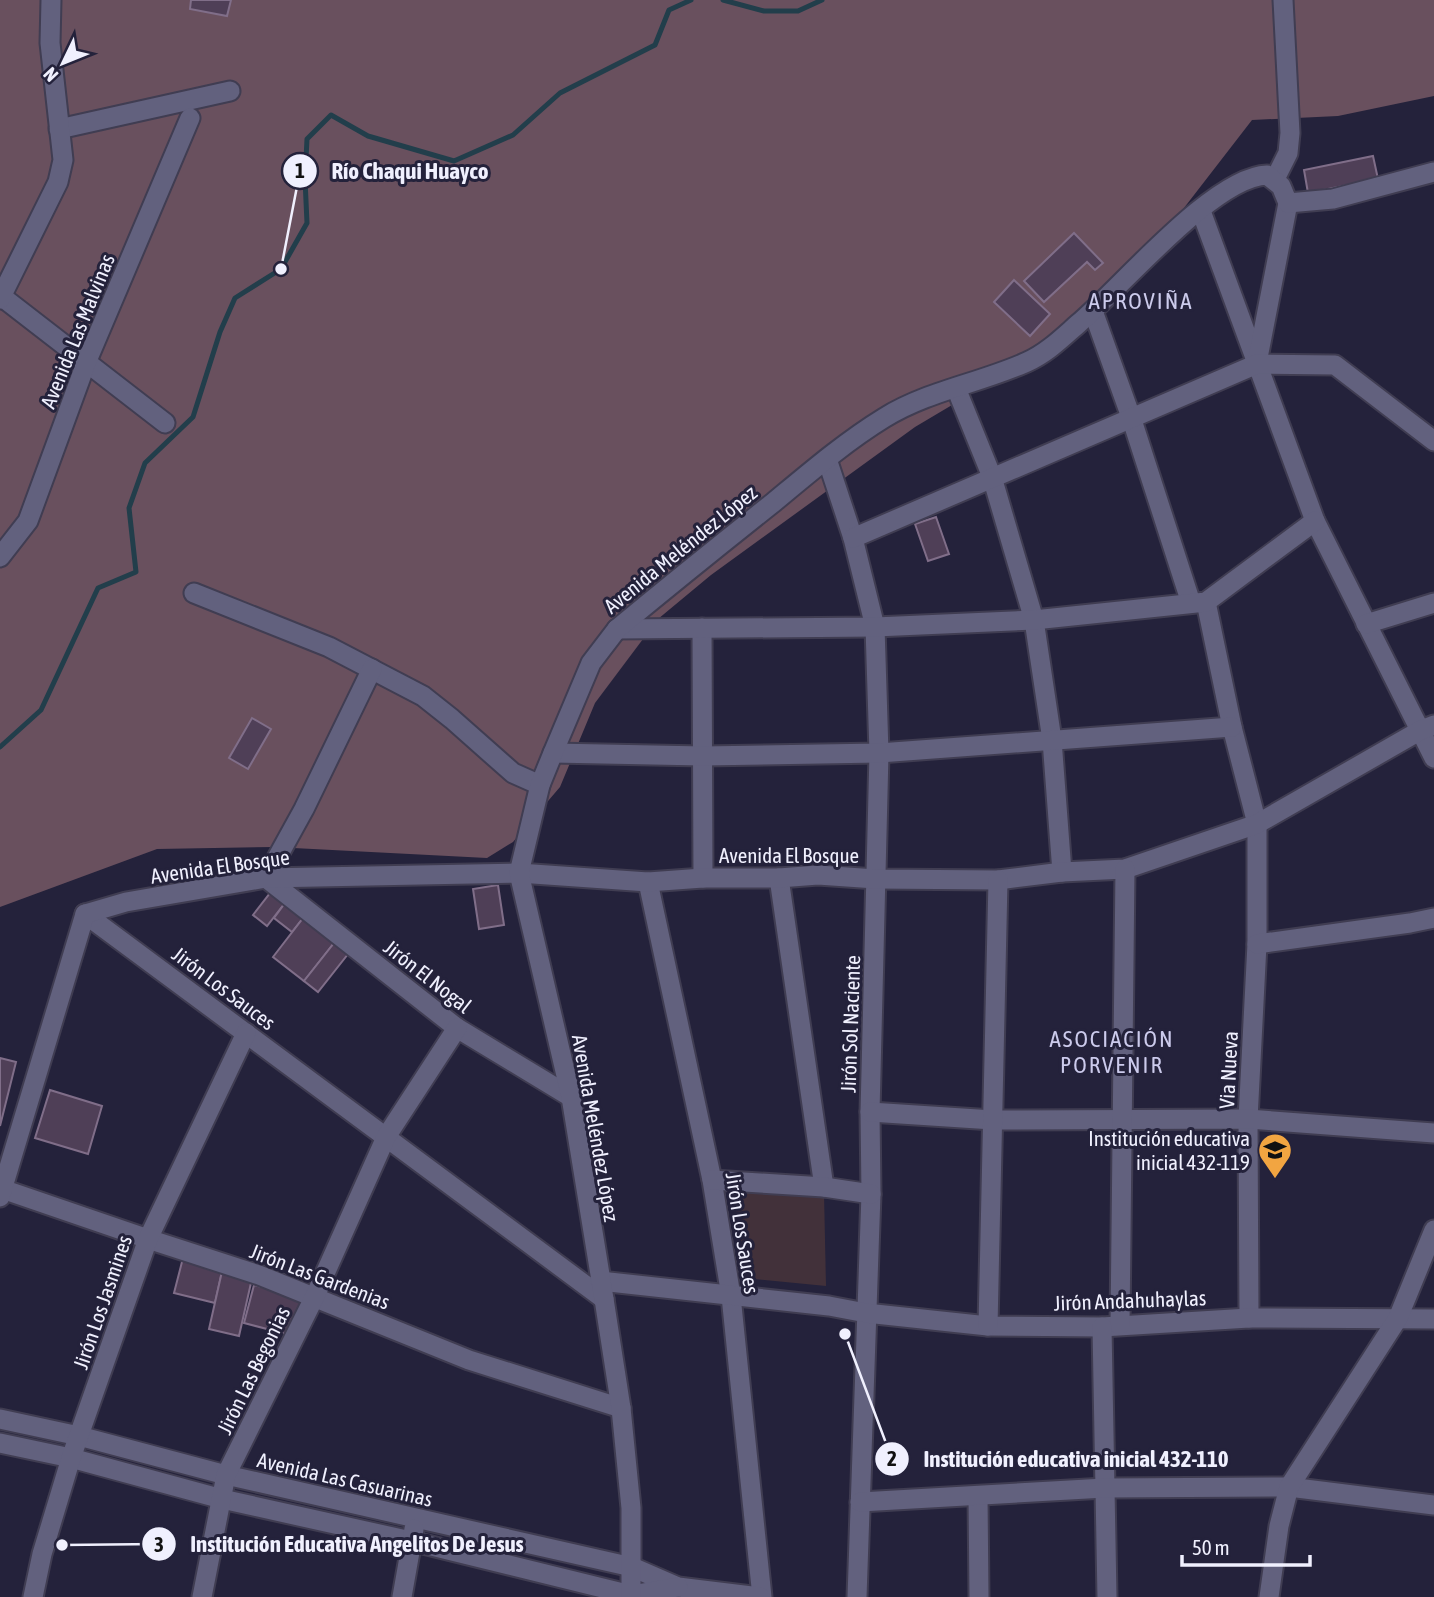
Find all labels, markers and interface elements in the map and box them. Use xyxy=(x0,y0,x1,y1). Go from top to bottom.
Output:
north arrow xyxy=(28,28,98,98)
text: N xyxy=(39,63,62,86)
callout: Río Chaqui Huayco xyxy=(282,149,502,193)
text: 1 xyxy=(295,158,305,182)
text: Río Chaqui Huayco xyxy=(331,158,489,184)
street label: Avenida Las Malvinas xyxy=(35,250,119,412)
district label: APROVIÑA xyxy=(1089,288,1194,314)
street label: Avenida Meléndez López xyxy=(599,480,762,618)
street label: Avenida El Bosque xyxy=(719,843,859,867)
street label: Avenida El Bosque xyxy=(149,844,291,888)
street label: Jirón El Nogal xyxy=(380,934,477,1018)
street label: Jirón Los Sauces xyxy=(168,942,280,1034)
street label: Jirón Sol Naciente xyxy=(836,955,864,1093)
district label: ASOCIACIÓN PORVENIR xyxy=(1049,1026,1175,1078)
street label: Via Nueva xyxy=(1214,1031,1242,1109)
street label: Avenida Meléndez López xyxy=(568,1033,624,1224)
place label: Institución educativa inicial 432-119 xyxy=(1088,1126,1250,1174)
school or university icon: Institución educativa inicial 432-119 xyxy=(1256,1131,1294,1180)
street label: Jirón Los Sauces xyxy=(722,1171,764,1295)
street label: Jirón Los Jasmines xyxy=(68,1232,136,1372)
street label: Jirón Las Gardenias xyxy=(247,1238,393,1314)
street label: Jirón Andahuhaylas xyxy=(1053,1285,1207,1315)
street label: Jirón Las Begonias xyxy=(212,1302,294,1438)
callout: Institución educativa inicial 432-110 xyxy=(875,1437,1243,1481)
text: 2 xyxy=(887,1446,897,1470)
text: Institución educativa inicial 432-110 xyxy=(923,1446,1229,1472)
street label: Avenida Las Casuarinas xyxy=(255,1447,435,1511)
callout: Institución Educativa Angelitos De Jesus xyxy=(141,1522,538,1566)
scale bar xyxy=(1182,1524,1310,1568)
text: Institución Educativa Angelitos De Jesus xyxy=(190,1531,524,1557)
text: 3 xyxy=(154,1532,164,1556)
text: 50 m xyxy=(1192,1535,1230,1559)

